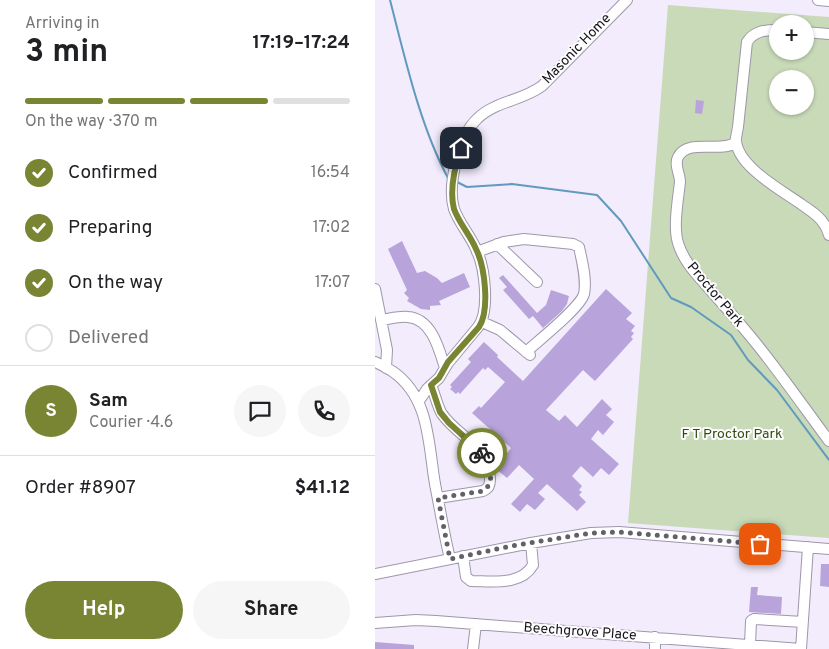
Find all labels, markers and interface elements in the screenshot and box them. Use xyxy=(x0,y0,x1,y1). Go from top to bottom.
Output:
street label: Masonic Home xyxy=(539,10,615,88)
text: Arriving in xyxy=(25,14,100,34)
map controls xyxy=(769,15,814,115)
button: + xyxy=(769,15,814,60)
text: 17:19–17:24 xyxy=(253,31,350,55)
text: 3 min xyxy=(25,33,108,73)
button: − xyxy=(769,70,814,115)
text: On the way · 370 m xyxy=(25,112,157,132)
pin xyxy=(440,127,482,169)
icon: home xyxy=(447,134,475,162)
icon: check xyxy=(25,159,53,187)
text: Confirmed xyxy=(68,161,158,185)
text: 16:54 xyxy=(311,163,350,183)
icon: check xyxy=(25,214,53,242)
text: Preparing xyxy=(68,216,152,240)
text: 17:02 xyxy=(313,218,350,238)
street label: Proctor Park xyxy=(683,259,747,331)
icon: check xyxy=(25,269,53,297)
text: On the way xyxy=(68,271,163,295)
text: 17:07 xyxy=(315,273,350,293)
text: Delivered xyxy=(68,326,149,350)
button: chat xyxy=(234,385,286,437)
button: phone xyxy=(298,385,350,437)
text: Sam xyxy=(89,389,128,413)
text: S xyxy=(45,399,57,423)
text: Courier · 4.6 xyxy=(89,413,173,433)
park label: F T Proctor Park xyxy=(682,426,782,443)
courier xyxy=(457,428,507,478)
icon: bike xyxy=(468,439,496,467)
text: Order #8907 xyxy=(25,476,136,500)
text: $41.12 xyxy=(295,476,350,500)
pin xyxy=(739,523,781,565)
icon: bag xyxy=(746,530,774,558)
button: Help xyxy=(25,581,183,639)
button: Share xyxy=(193,581,350,639)
street label: Beechgrove Place xyxy=(523,620,637,644)

